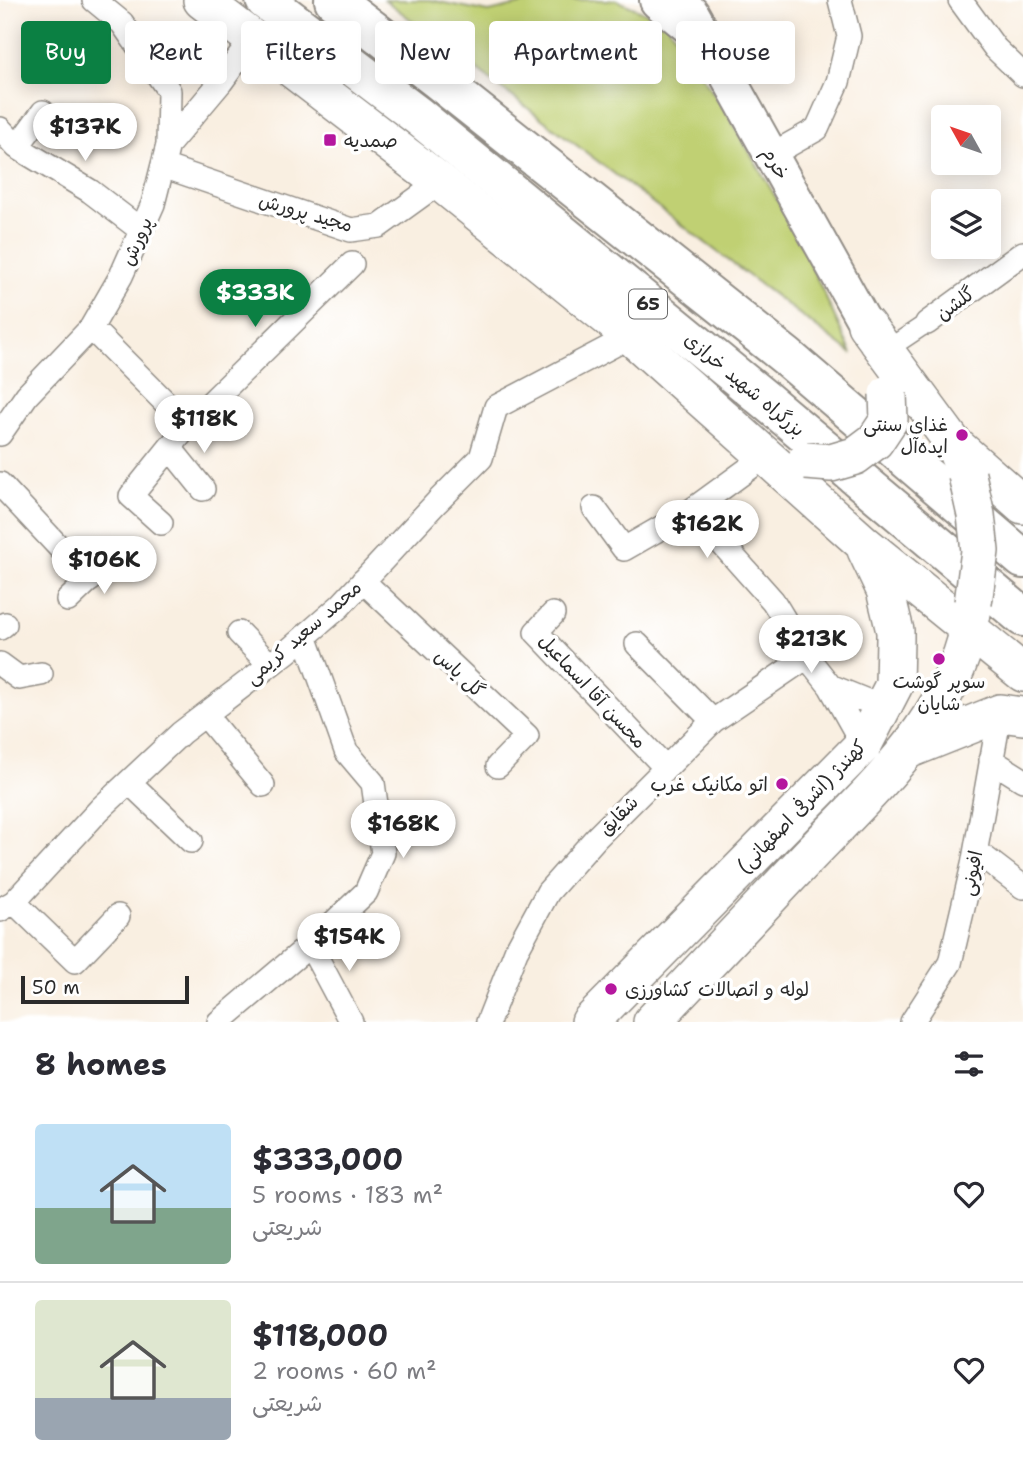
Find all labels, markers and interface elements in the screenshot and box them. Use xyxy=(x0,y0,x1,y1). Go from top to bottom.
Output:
chip: Buy xyxy=(21,21,111,84)
chip: Rent xyxy=(125,21,227,84)
chip: Filters xyxy=(241,21,361,84)
chip: New xyxy=(375,21,475,84)
chip: Apartment xyxy=(489,21,662,84)
chip: House xyxy=(676,21,795,84)
pin: $137K xyxy=(36,104,134,163)
north arrow xyxy=(931,105,1001,175)
map controls xyxy=(931,105,1001,259)
text: $137K xyxy=(49,111,121,141)
place label: صمدیه xyxy=(344,128,398,153)
marker: صمدیه xyxy=(322,132,338,148)
street label: خرم xyxy=(755,142,795,185)
street label: مجید پرورش xyxy=(256,187,356,238)
button: layers xyxy=(931,189,1001,259)
street label: پرورش xyxy=(115,213,158,270)
pin: $333K xyxy=(206,270,304,329)
text: $333K xyxy=(216,277,294,307)
street label: گلشن xyxy=(931,281,980,326)
road number: 65 xyxy=(629,290,667,318)
street label: بزرگراه شهید خرازی xyxy=(679,327,810,442)
pin: $118K xyxy=(155,396,253,455)
text: $118K xyxy=(170,403,238,433)
place label: غذای سنتی ایده‌آل xyxy=(863,412,948,459)
marker: غذای سنتی ایده‌آل xyxy=(954,427,970,443)
pin: $162K xyxy=(658,500,756,560)
text: $162K xyxy=(671,508,743,538)
pin: $106K xyxy=(55,536,153,596)
text: $106K xyxy=(68,544,140,574)
street label: محمد سعید کریمی xyxy=(240,575,367,690)
pin: $213K xyxy=(762,616,860,675)
text: $213K xyxy=(775,623,847,653)
street label: محسن آقا اسماعیل xyxy=(533,629,652,754)
street label: گل یاس xyxy=(429,644,490,703)
marker: سوپر گوشت شایان xyxy=(931,651,947,667)
place label: سوپر گوشت شایان xyxy=(892,669,986,716)
street label: کهندژ (اشرفی اصفهانی) xyxy=(731,734,872,879)
place label: اتو مکانیک غرب xyxy=(650,772,768,797)
marker: اتو مکانیک غرب xyxy=(774,776,790,792)
street label: شقایق xyxy=(593,790,644,841)
pin: $168K xyxy=(354,800,452,860)
text: $168K xyxy=(367,808,439,838)
street label: افیونی xyxy=(955,848,988,898)
pin: $154K xyxy=(300,914,398,973)
text: $154K xyxy=(313,921,385,951)
scale bar xyxy=(21,973,189,1005)
text: 50 m xyxy=(32,975,80,1000)
place label: لوله و اتصالات کشاورزی xyxy=(625,977,809,1002)
marker: لوله و اتصالات کشاورزی xyxy=(603,981,619,997)
text: 8 homes xyxy=(35,1044,167,1085)
icon: filters xyxy=(950,1045,988,1083)
text: $333,000 xyxy=(252,1139,403,1180)
icon: home xyxy=(91,1152,175,1236)
icon: heart xyxy=(950,1175,988,1213)
text: 5 rooms · 183 m² xyxy=(252,1180,443,1210)
text: شریعتی xyxy=(252,1212,323,1242)
text: $118,000 xyxy=(252,1315,388,1356)
icon: home xyxy=(91,1328,175,1412)
icon: heart xyxy=(950,1351,988,1389)
text: 2 rooms · 60 m² xyxy=(252,1356,437,1386)
text: شریعتی xyxy=(252,1388,323,1418)

